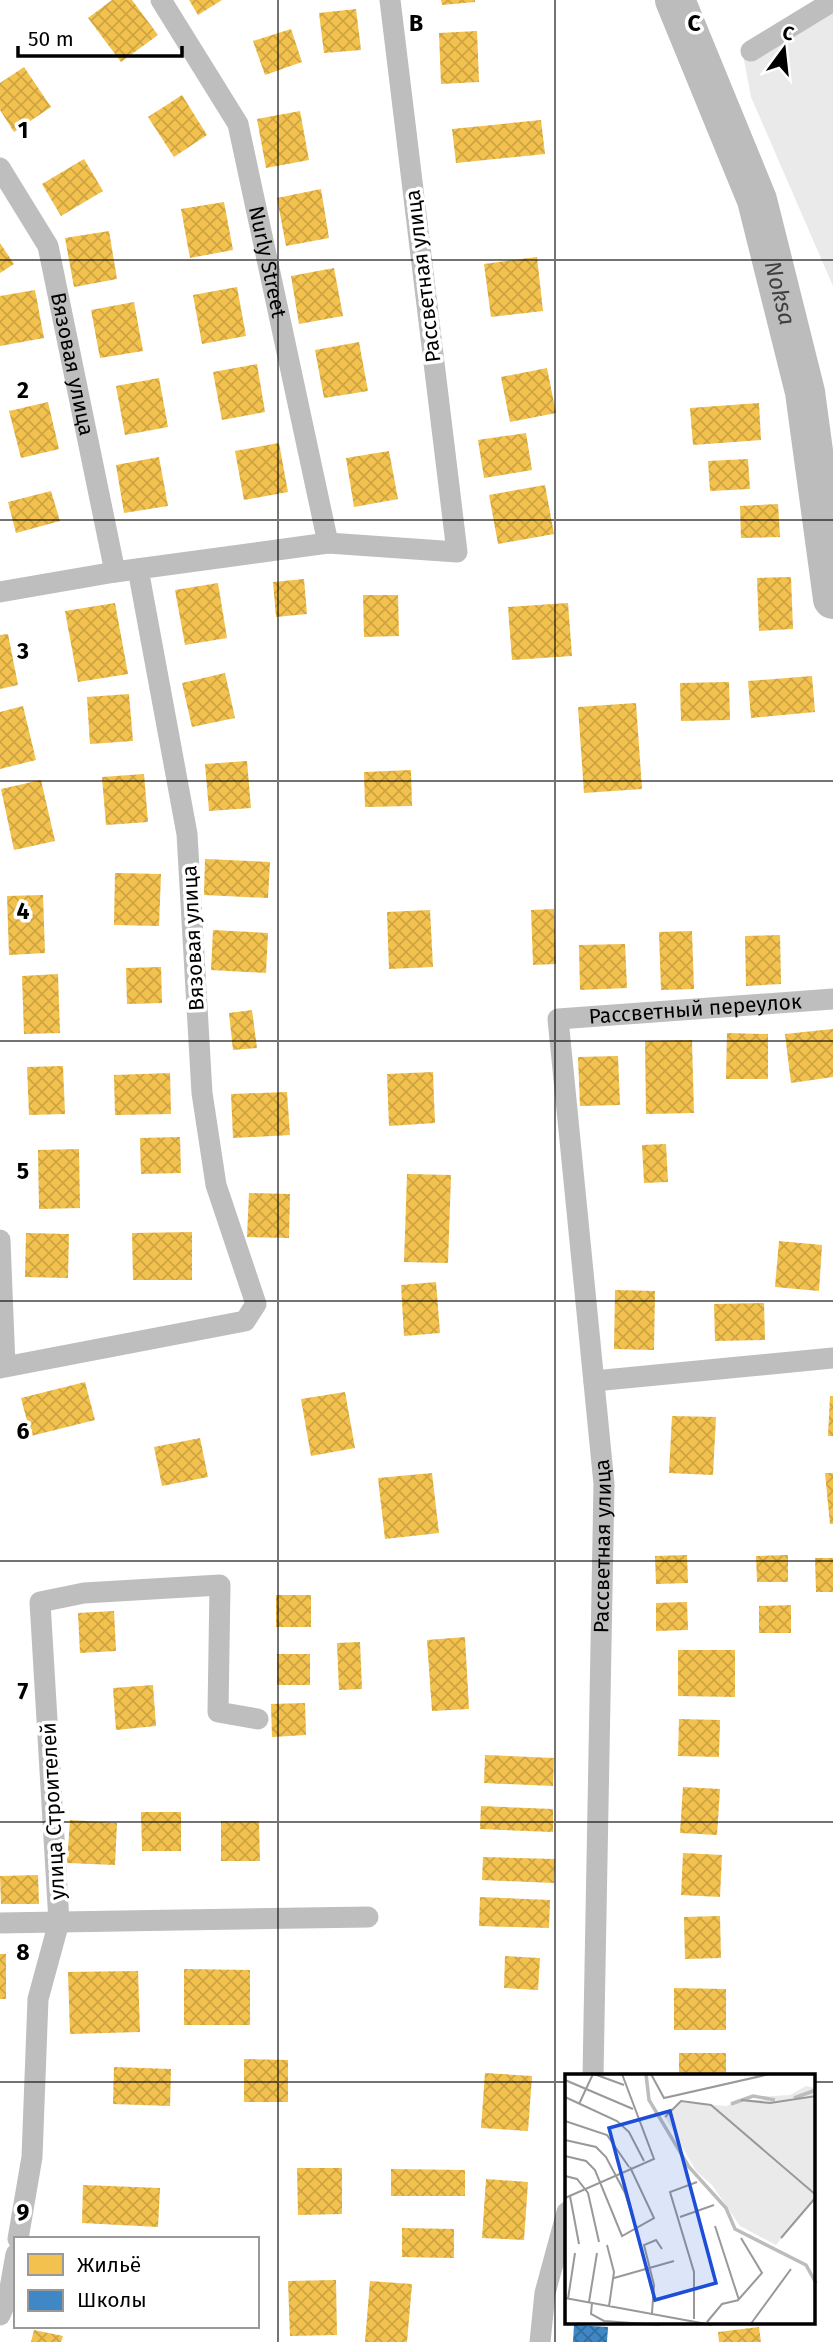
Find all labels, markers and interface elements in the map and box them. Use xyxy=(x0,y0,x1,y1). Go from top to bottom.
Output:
text: B xyxy=(409,9,423,37)
text: C xyxy=(687,9,701,37)
scale bar xyxy=(18,14,182,58)
north arrow xyxy=(749,14,819,84)
text: С xyxy=(780,21,797,46)
text: 50 m xyxy=(28,26,74,52)
text: 1 xyxy=(18,116,28,144)
street label: Рассветная улица xyxy=(400,188,446,364)
street label: Nurly Street xyxy=(243,204,292,321)
water label: Noksa xyxy=(759,258,802,328)
street label: Вязовая улица xyxy=(45,290,100,438)
text: 2 xyxy=(17,376,29,404)
text: 3 xyxy=(16,637,29,665)
street label: Вязовая улица xyxy=(176,865,210,1011)
text: 4 xyxy=(17,897,30,925)
street label: Рассветный переулок xyxy=(588,988,803,1030)
text: 5 xyxy=(17,1157,29,1185)
text: 6 xyxy=(17,1417,30,1445)
street label: Рассветная улица xyxy=(588,1458,617,1633)
text: 7 xyxy=(18,1677,29,1705)
street label: улица Строителей xyxy=(35,1721,71,1901)
text: 8 xyxy=(16,1938,30,1966)
inset map xyxy=(565,2074,816,2324)
text: 9 xyxy=(17,2198,30,2226)
legend xyxy=(14,2237,259,2328)
text: Жильё xyxy=(77,2252,141,2278)
text: Школы xyxy=(77,2287,147,2313)

